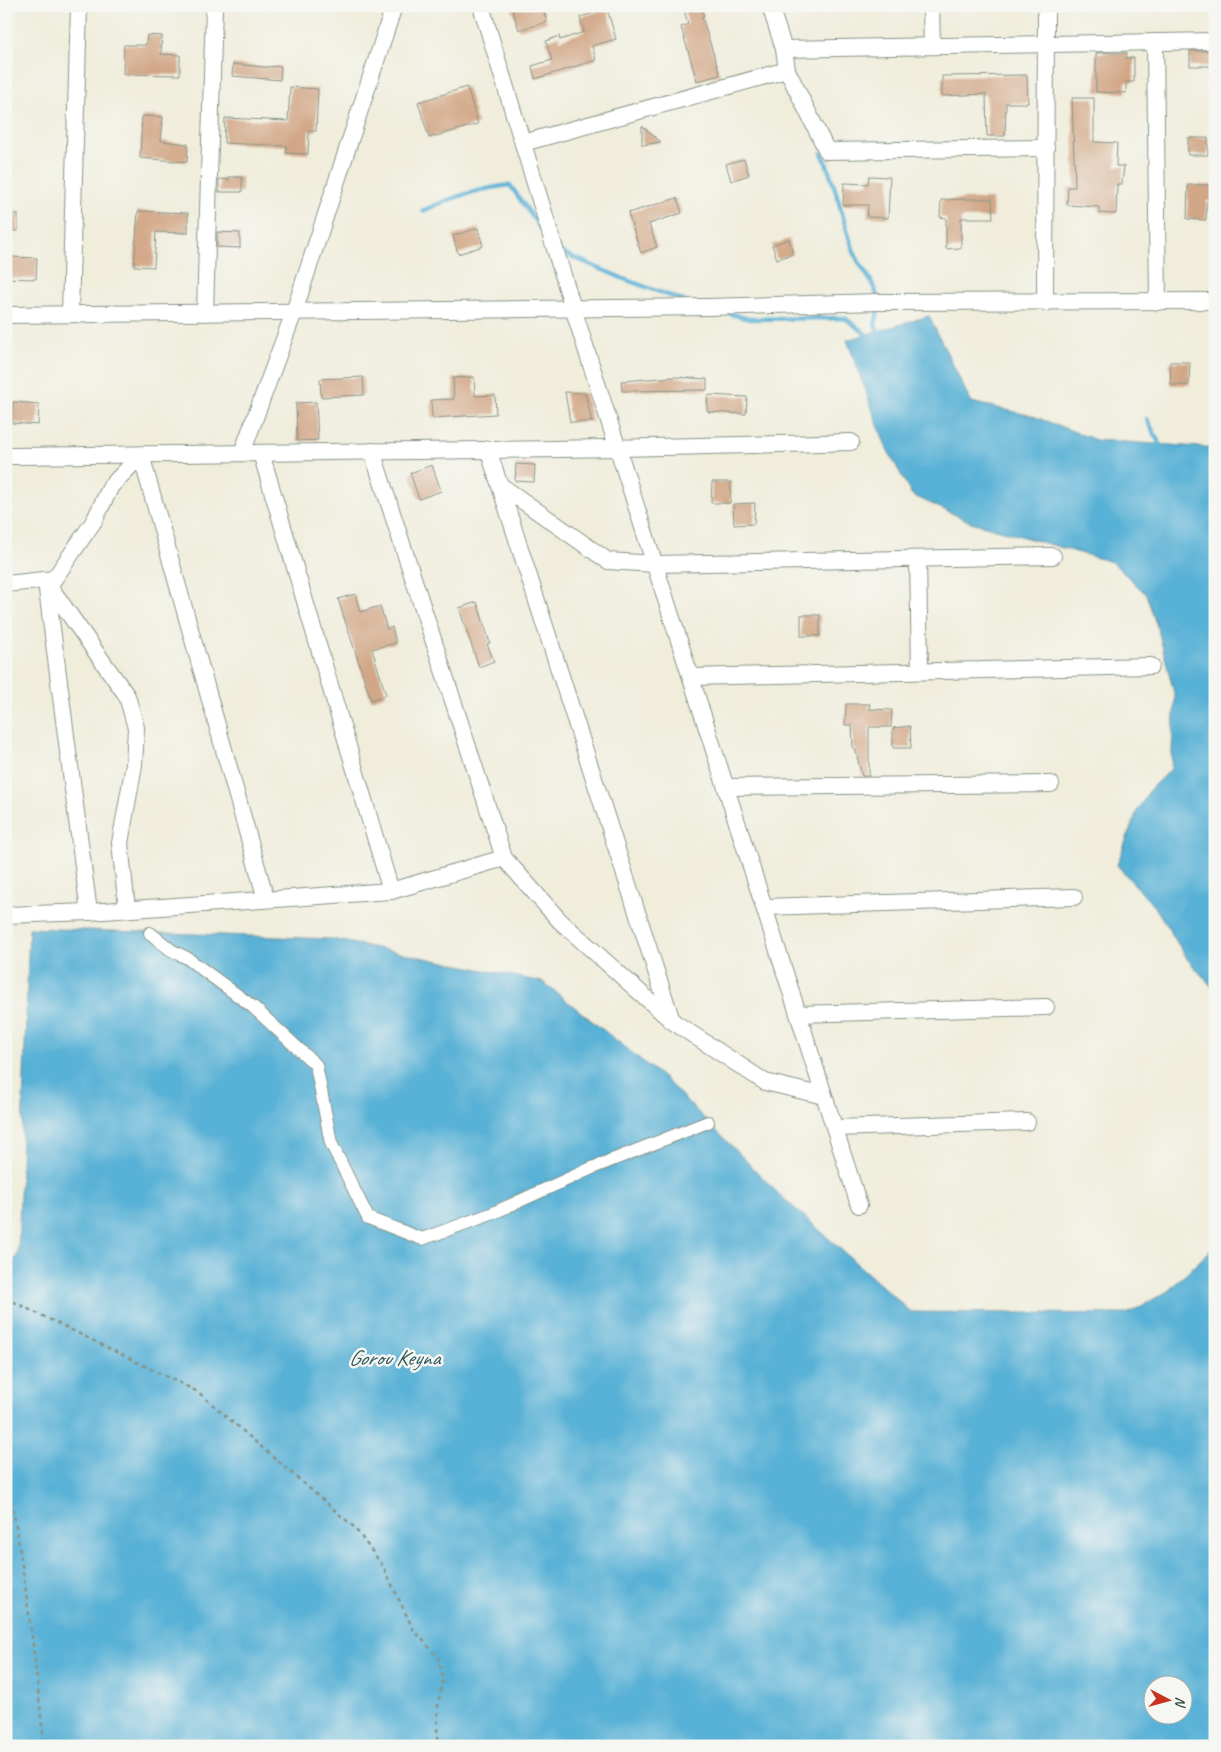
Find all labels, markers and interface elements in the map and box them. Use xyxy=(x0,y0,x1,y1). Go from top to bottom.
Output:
water label: Gorou Keyna xyxy=(348,1344,442,1372)
north arrow xyxy=(1144,1674,1194,1724)
text: N xyxy=(1171,1696,1189,1709)

